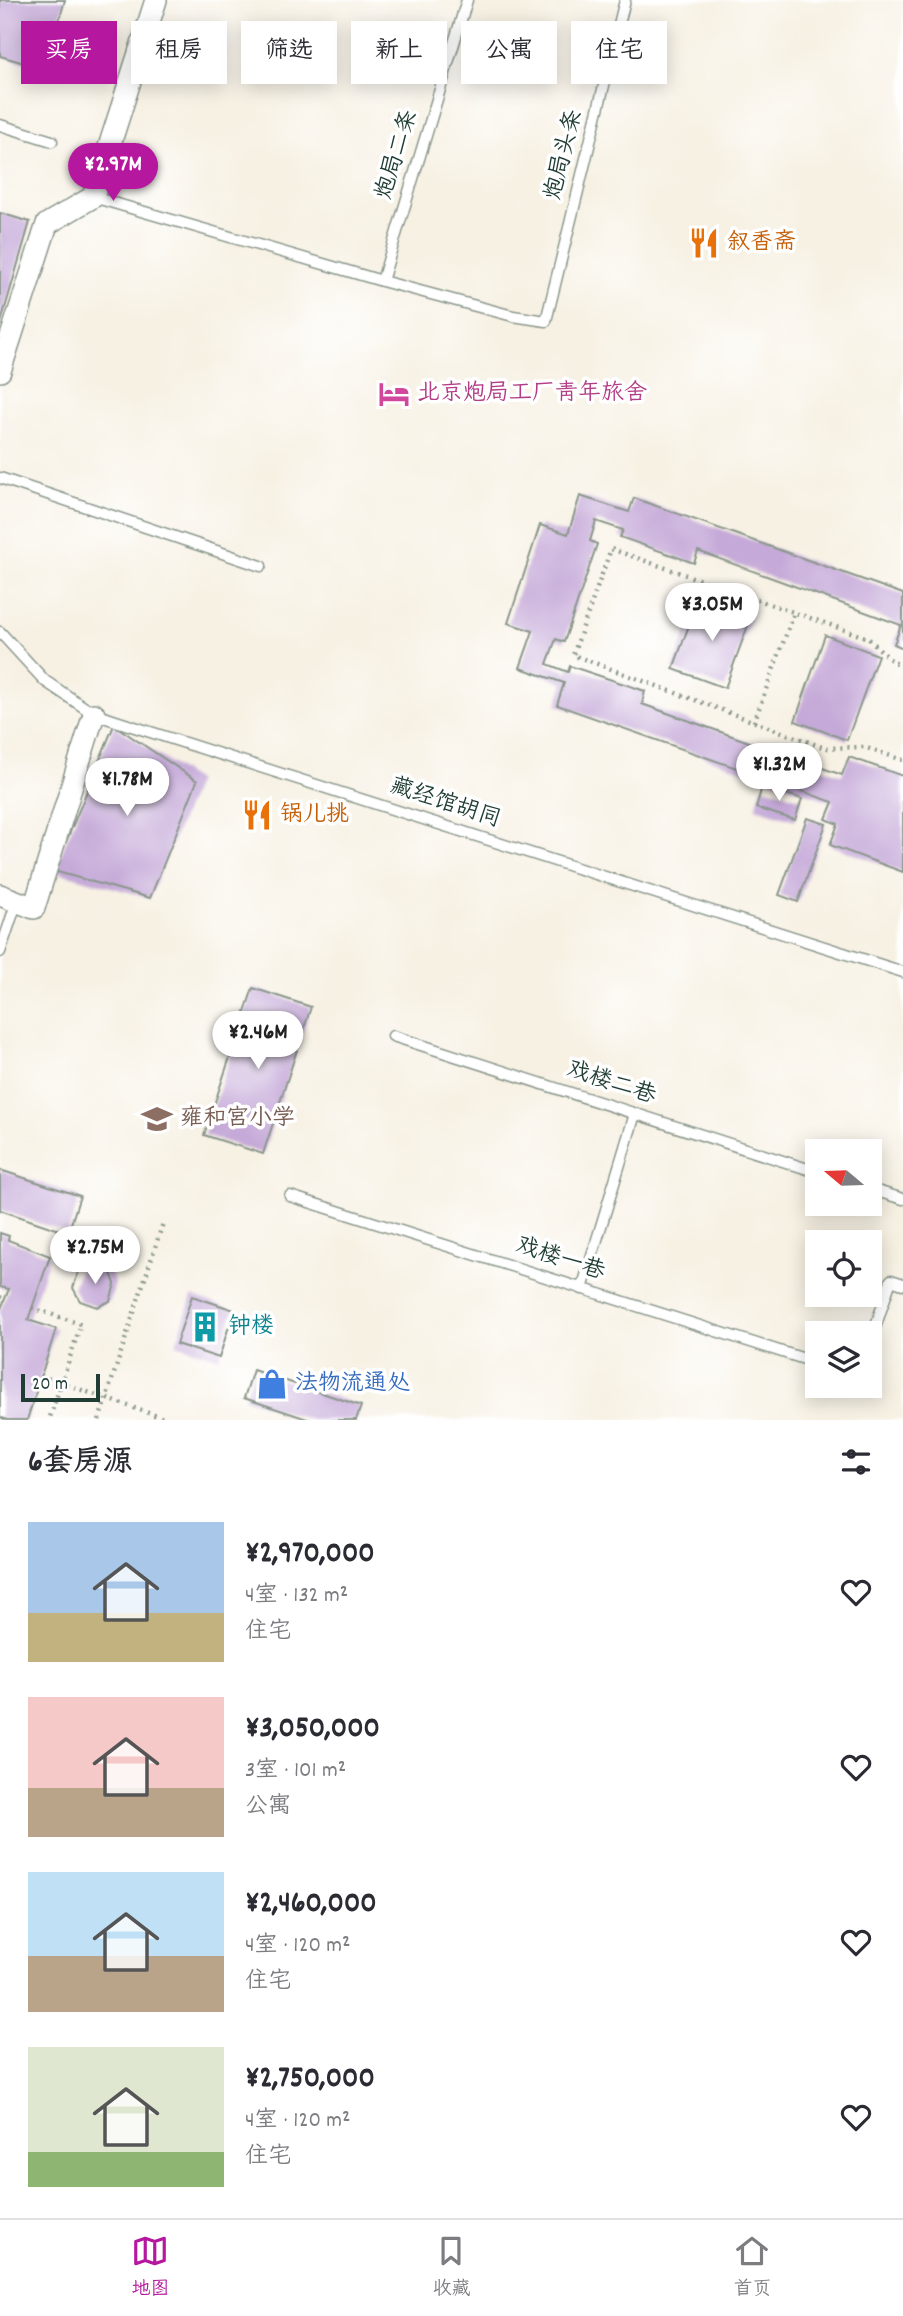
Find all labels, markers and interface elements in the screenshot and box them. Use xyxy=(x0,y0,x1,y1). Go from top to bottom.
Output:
chip: 买房 xyxy=(21,21,117,84)
chip: 租房 xyxy=(131,21,227,84)
chip: 筛选 xyxy=(241,21,337,84)
chip: 新上 xyxy=(351,21,447,84)
chip: 公寓 xyxy=(461,21,557,84)
chip: 住宅 xyxy=(571,21,667,84)
street label: 炮局二条 xyxy=(369,106,427,204)
street label: 炮局头条 xyxy=(538,106,592,204)
pin: ¥2.97M xyxy=(56,144,170,203)
text: ¥2.97M xyxy=(84,149,142,182)
restaurant icon: 叙香斋 xyxy=(687,226,721,260)
place label: 叙香斋 xyxy=(727,227,796,260)
hotel icon: 北京炮局工厂青年旅舍 xyxy=(377,377,411,411)
place label: 北京炮局工厂青年旅舍 xyxy=(417,378,647,411)
pin: ¥3.05M xyxy=(655,584,769,643)
text: ¥3.05M xyxy=(681,589,743,622)
pin: ¥1.32M xyxy=(722,744,836,803)
text: ¥1.32M xyxy=(752,749,806,782)
pin: ¥1.78M xyxy=(70,758,184,818)
text: ¥1.78M xyxy=(101,764,153,797)
street label: 藏经馆胡同 xyxy=(385,771,505,837)
restaurant icon: 锅儿挑 xyxy=(240,798,274,832)
place label: 锅儿挑 xyxy=(280,799,349,832)
pin: ¥2.46M xyxy=(201,1012,315,1071)
text: ¥2.46M xyxy=(228,1017,288,1050)
street label: 戏楼二巷 xyxy=(562,1054,661,1114)
school or university icon: 雍和宫小学 xyxy=(140,1102,174,1136)
place label: 雍和宫小学 xyxy=(180,1103,295,1136)
north arrow xyxy=(805,1139,882,1216)
map controls xyxy=(805,1139,882,1398)
pin: ¥2.75M xyxy=(38,1226,152,1286)
street label: 戏楼一巷 xyxy=(511,1230,610,1290)
button: locate xyxy=(805,1230,882,1307)
text: ¥2.75M xyxy=(66,1232,124,1265)
building icon: 钟楼 xyxy=(188,1310,222,1344)
place label: 钟楼 xyxy=(228,1311,274,1344)
button: layers xyxy=(805,1321,882,1398)
shop icon: 法物流通处 xyxy=(255,1367,289,1401)
place label: 法物流通处 xyxy=(295,1368,410,1401)
scale bar xyxy=(21,1371,100,1403)
text: 20 m xyxy=(32,1372,68,1399)
text: 6套房源 xyxy=(28,1443,133,1486)
icon: filters xyxy=(837,1443,875,1481)
text: ¥2,970,000 xyxy=(245,1534,375,1577)
icon: home xyxy=(84,1550,168,1634)
icon: heart xyxy=(837,1573,875,1611)
text: 4室 · 132 m² xyxy=(245,1580,348,1613)
text: 住宅 xyxy=(245,1616,291,1649)
text: ¥3,050,000 xyxy=(245,1709,380,1752)
icon: home xyxy=(84,1725,168,1809)
icon: heart xyxy=(837,1748,875,1786)
text: 3室 · 101 m² xyxy=(245,1755,346,1788)
text: 公寓 xyxy=(245,1791,291,1824)
text: ¥2,460,000 xyxy=(245,1884,377,1927)
icon: home xyxy=(84,1900,168,1984)
icon: heart xyxy=(837,1923,875,1961)
text: 4室 · 120 m² xyxy=(245,1930,350,1963)
text: 住宅 xyxy=(245,1966,291,1999)
text: ¥2,750,000 xyxy=(245,2059,375,2102)
icon: home xyxy=(84,2075,168,2159)
icon: heart xyxy=(837,2098,875,2136)
text: 4室 · 120 m² xyxy=(245,2105,350,2138)
text: 住宅 xyxy=(245,2141,291,2174)
tab: 地图 xyxy=(131,2232,170,2304)
tab: 收藏 xyxy=(432,2232,471,2304)
tab: 首页 xyxy=(733,2232,772,2304)

